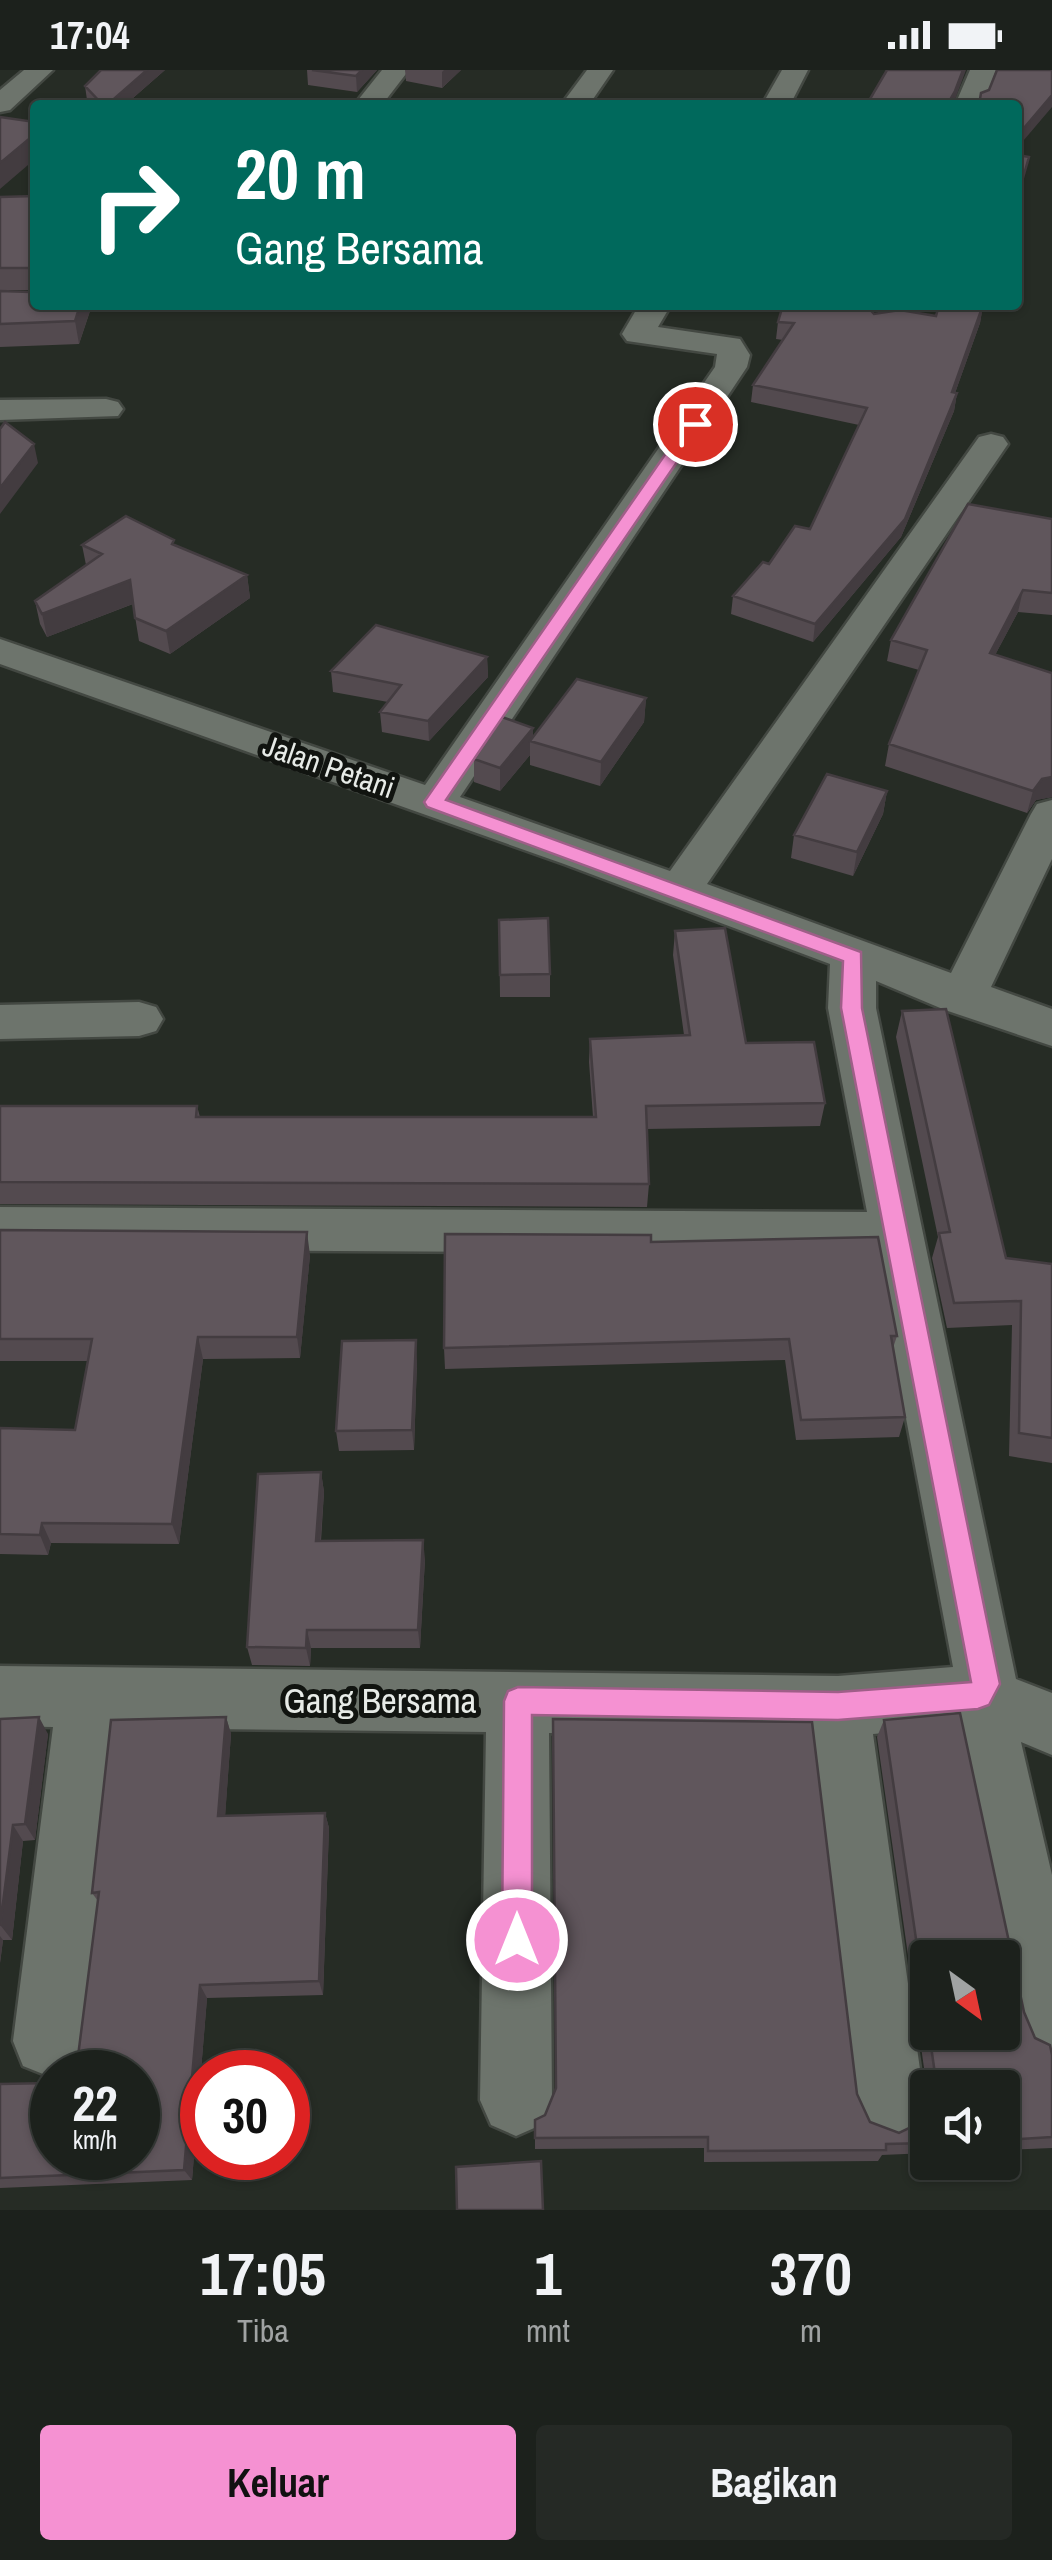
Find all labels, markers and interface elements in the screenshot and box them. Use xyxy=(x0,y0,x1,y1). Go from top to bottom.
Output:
text: 17:04 xyxy=(50,10,130,61)
text: 20 m xyxy=(235,127,366,221)
icon: right xyxy=(70,140,200,270)
text: Gang Bersama xyxy=(235,217,483,278)
pin xyxy=(653,382,738,467)
icon: arrive xyxy=(668,397,723,452)
street label: Jalan Petani xyxy=(258,725,400,807)
street label: Gang Bersama xyxy=(283,1677,477,1724)
position arrow xyxy=(465,1888,569,1992)
north arrow xyxy=(910,1940,1020,2050)
map controls xyxy=(910,1940,1020,2180)
speed limit sign: 30 xyxy=(180,2050,310,2180)
text: 22 xyxy=(72,2069,118,2137)
button: sound xyxy=(910,2070,1020,2180)
text: km/h xyxy=(73,2123,117,2157)
text: 17:05 xyxy=(200,2233,326,2314)
text: 1 xyxy=(534,2233,562,2314)
text: 370 xyxy=(770,2233,852,2314)
text: Tiba xyxy=(237,2309,289,2352)
text: mnt xyxy=(526,2309,570,2352)
text: m xyxy=(800,2309,822,2352)
button: Keluar xyxy=(40,2425,516,2540)
button: Bagikan xyxy=(536,2425,1012,2540)

